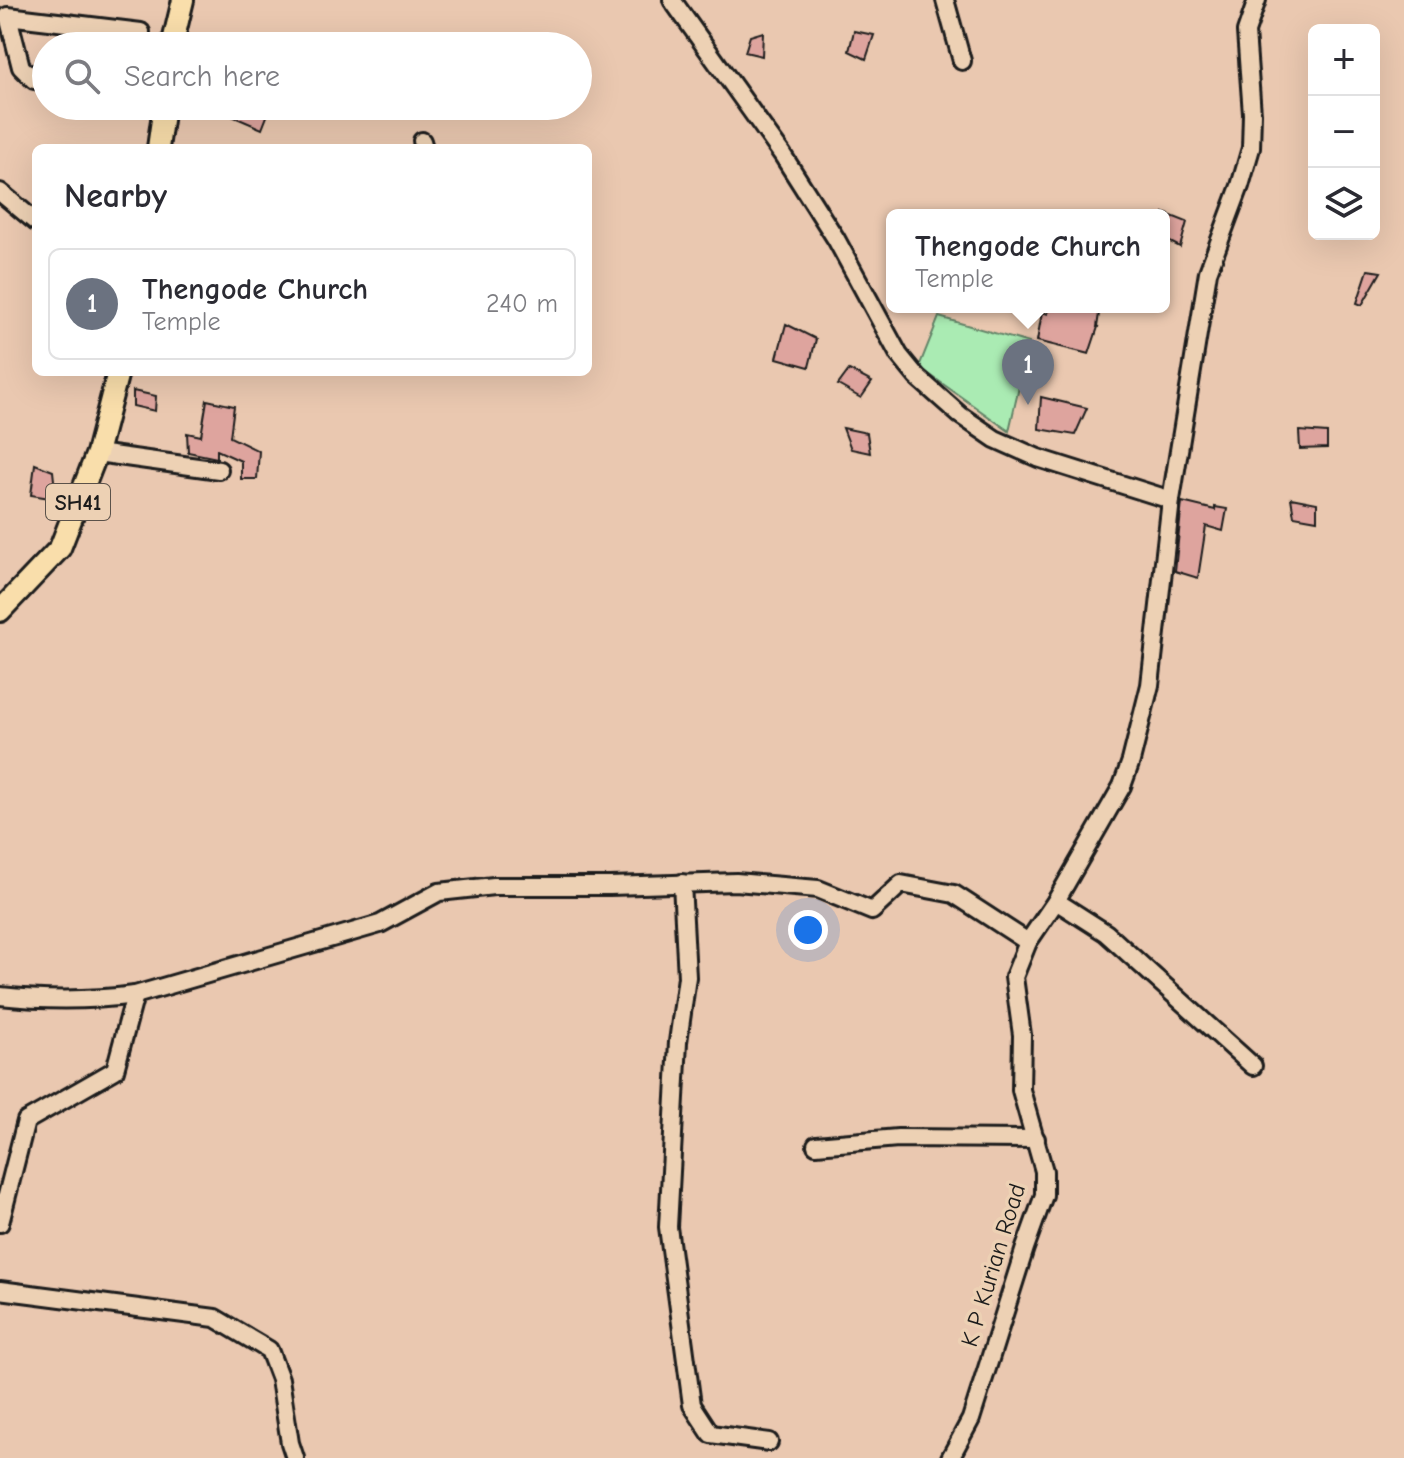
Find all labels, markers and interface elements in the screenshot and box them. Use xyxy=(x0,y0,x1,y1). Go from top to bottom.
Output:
map controls xyxy=(1308,24,1380,240)
button: + xyxy=(1308,24,1380,96)
search box xyxy=(32,32,592,120)
icon: search xyxy=(60,54,104,98)
text: Search here xyxy=(124,59,280,94)
button: − xyxy=(1308,96,1380,168)
button: layers xyxy=(1308,168,1380,240)
text: Nearby xyxy=(64,176,167,216)
popup xyxy=(886,209,1170,313)
text: Thengode Church xyxy=(915,229,1141,264)
text: Temple xyxy=(915,264,993,294)
text: Thengode Church xyxy=(142,272,368,307)
text: 1 xyxy=(87,289,97,319)
text: 240 m xyxy=(486,289,558,319)
text: Temple xyxy=(142,307,221,337)
pin: 1 xyxy=(1002,339,1054,405)
road number: SH41 xyxy=(46,484,110,520)
your location xyxy=(788,910,828,950)
street label: K P Kurian Road xyxy=(955,1180,1031,1350)

